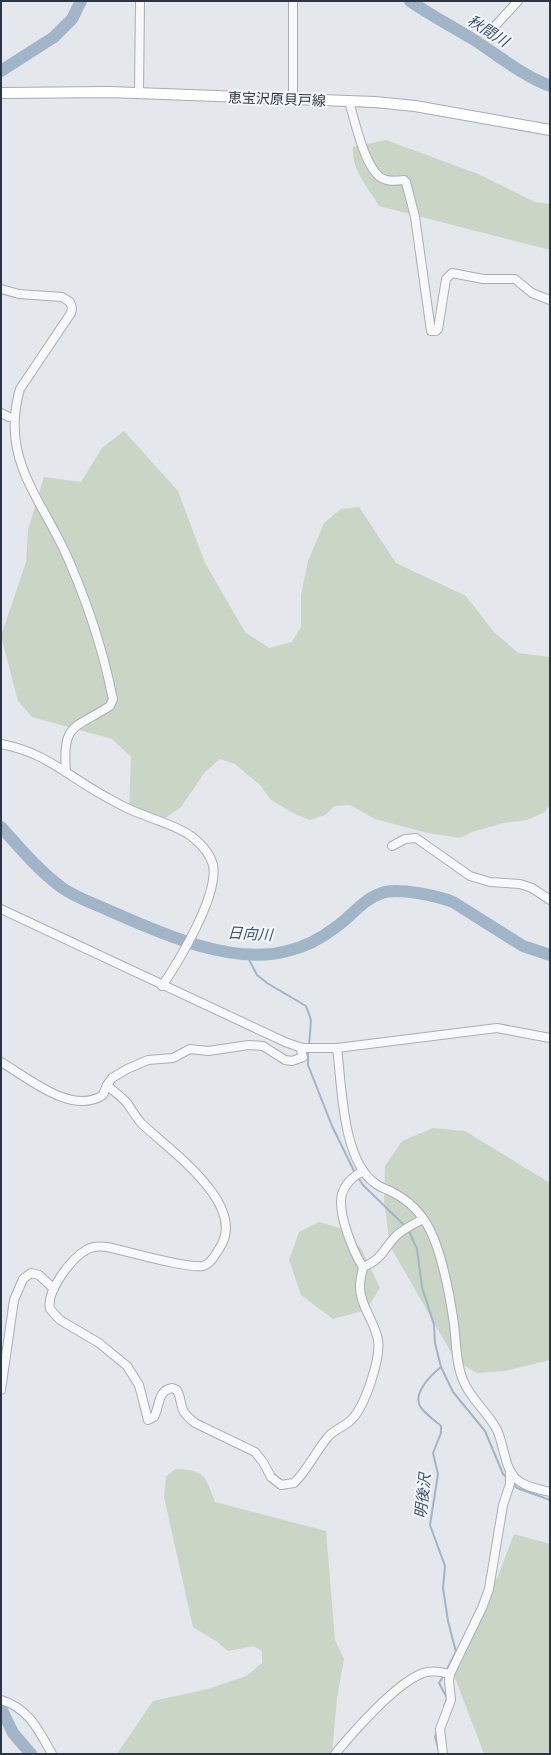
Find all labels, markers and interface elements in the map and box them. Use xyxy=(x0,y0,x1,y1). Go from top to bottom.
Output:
water label: 秋間川 xyxy=(463,10,515,53)
street label: 恵宝沢原貝戸線 xyxy=(228,87,326,111)
water label: 日向川 xyxy=(227,922,275,946)
water label: 明後沢 xyxy=(410,1470,436,1520)

